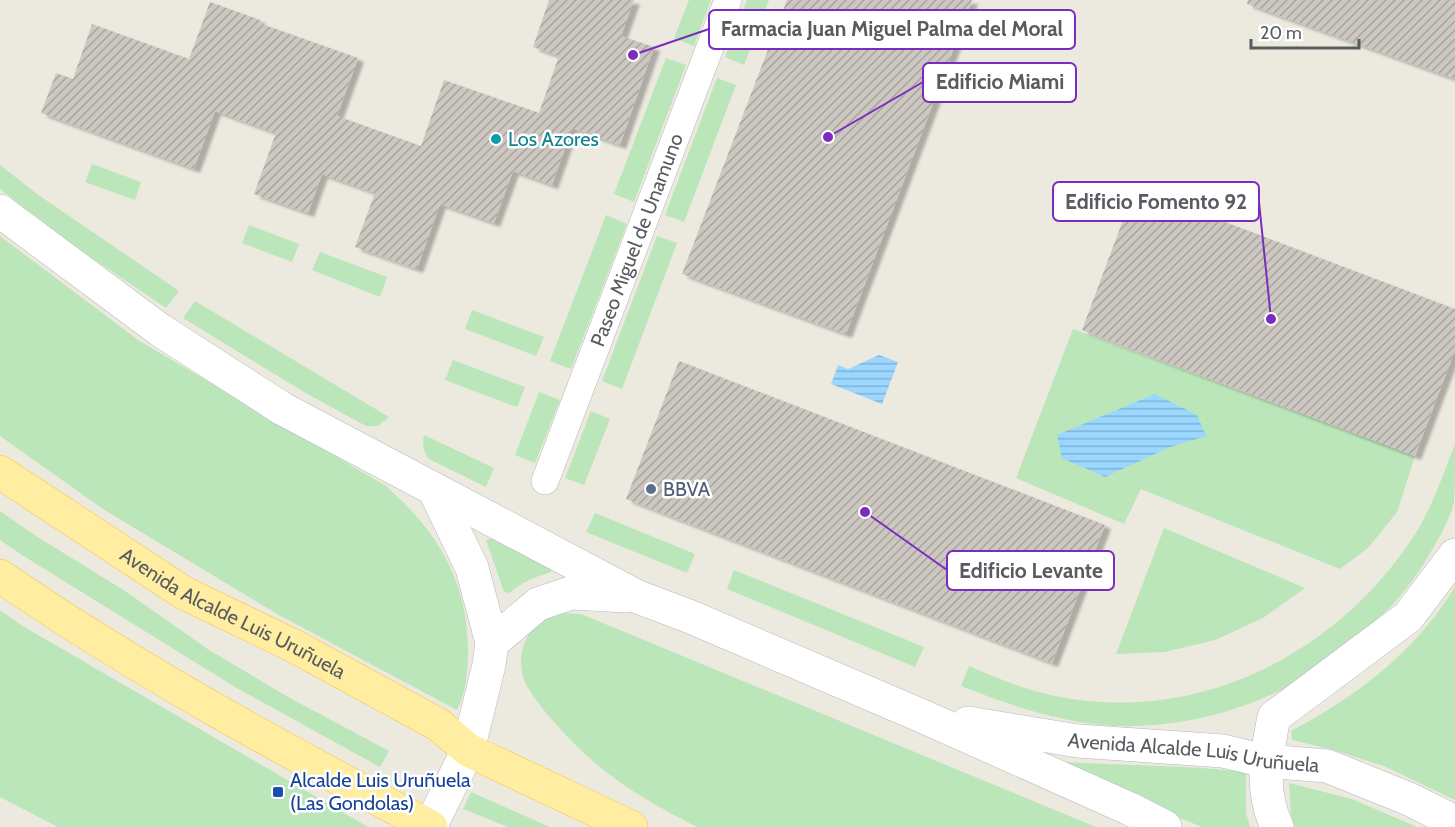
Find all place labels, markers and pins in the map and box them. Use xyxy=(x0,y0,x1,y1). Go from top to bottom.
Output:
callout: Farmacia Juan Miguel Palma del Moral xyxy=(709,10,1075,49)
callout: Edificio Miami xyxy=(923,63,1076,102)
place label: Los Azores xyxy=(508,127,599,151)
marker: Los Azores xyxy=(489,132,503,146)
callout: Edificio Fomento 92 xyxy=(1053,182,1259,221)
place label: BBVA xyxy=(663,477,711,501)
marker: BBVA xyxy=(644,482,658,496)
callout: Edificio Levante xyxy=(947,551,1114,590)
place label: Alcalde Luis Uruñuela (Las Gondolas) xyxy=(290,768,471,815)
marker: Alcalde Luis Uruñuela (Las Gondolas) xyxy=(271,785,285,799)

